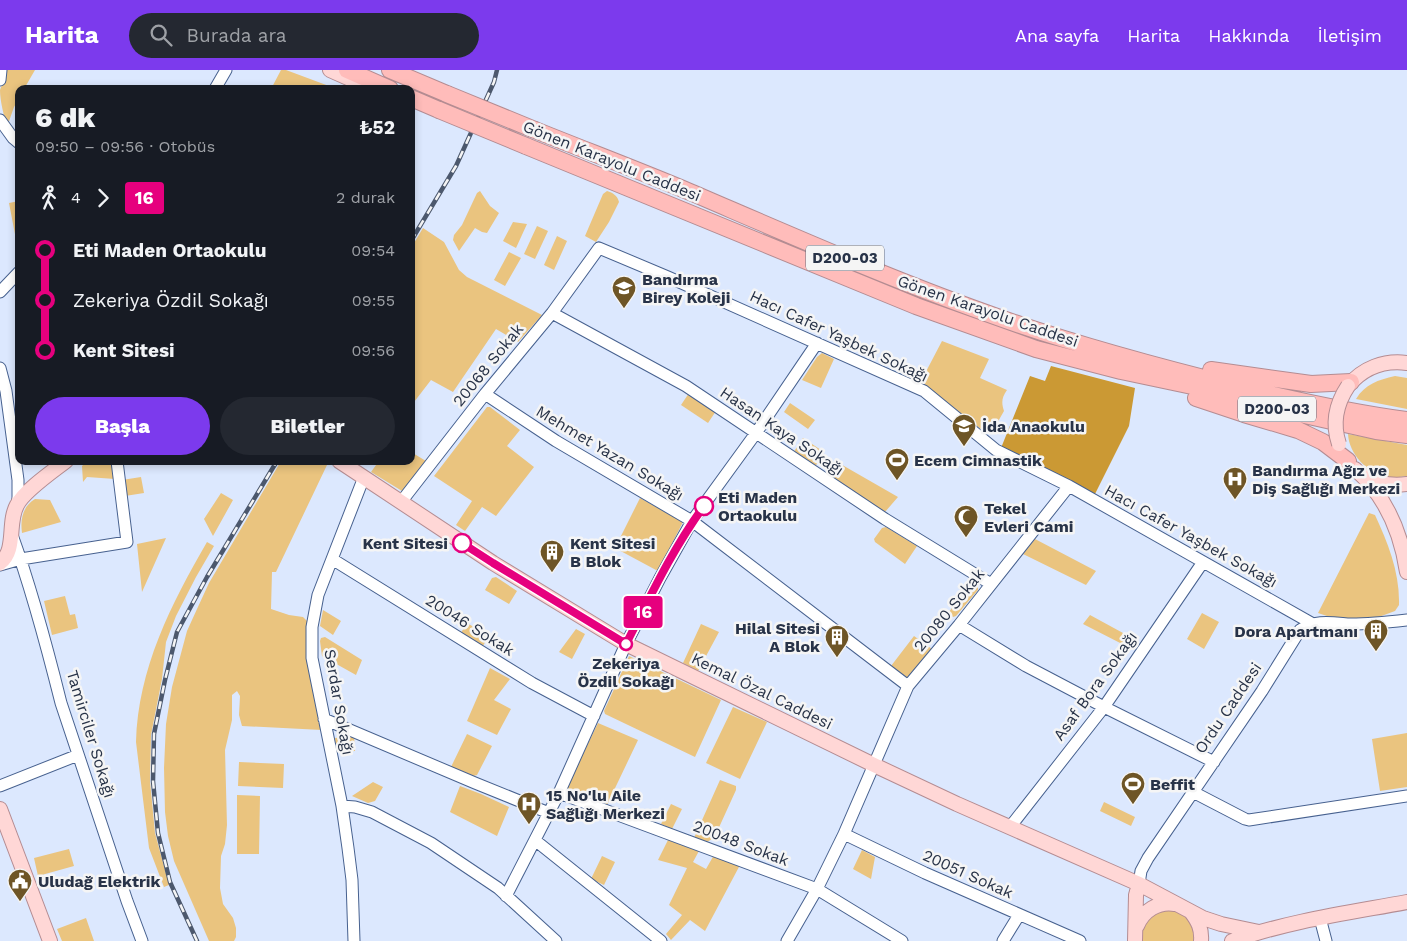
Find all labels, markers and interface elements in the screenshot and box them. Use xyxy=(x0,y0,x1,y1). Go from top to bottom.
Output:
search box xyxy=(129,13,479,58)
text: Harita xyxy=(25,21,99,49)
icon: search xyxy=(147,21,175,49)
text: Burada ara xyxy=(187,24,287,47)
text: Ana sayfa xyxy=(1015,25,1099,46)
text: Harita xyxy=(1127,25,1180,46)
text: Hakkında xyxy=(1208,25,1289,46)
text: İletişim xyxy=(1317,25,1382,46)
text: 6 dk xyxy=(35,101,95,134)
text: ₺52 xyxy=(359,116,395,139)
street label: Gönen Karayolu Caddesi xyxy=(520,117,704,205)
text: 09:50 – 09:56 · Otobüs xyxy=(35,137,215,156)
icon: walk xyxy=(35,184,63,212)
icon: forward xyxy=(89,184,117,212)
text: 16 xyxy=(135,187,154,208)
text: 4 xyxy=(71,188,81,207)
text: 2 durak xyxy=(336,188,395,207)
text: Eti Maden Ortaokulu xyxy=(73,239,267,262)
text: 09:54 xyxy=(351,241,395,260)
road number: D200-03 xyxy=(806,246,884,270)
place label: Bandırma Birey Koleji xyxy=(642,270,730,307)
street label: Gönen Karayolu Caddesi xyxy=(895,271,1081,351)
school or university icon: Bandırma Birey Koleji xyxy=(611,275,637,309)
street label: Hacı Cafer Yaşbek Sokağı xyxy=(747,286,931,386)
text: Zekeriya Özdil Sokağı xyxy=(73,289,269,312)
text: 09:55 xyxy=(352,291,395,310)
street label: 20068 Sokak xyxy=(449,320,527,410)
text: Kent Sitesi xyxy=(73,339,175,362)
text: 09:56 xyxy=(351,341,395,360)
street label: Hasan Kaya Sokağı xyxy=(716,383,848,479)
road number: D200-03 xyxy=(1238,396,1316,422)
button: Başla xyxy=(35,397,210,455)
button: Biletler xyxy=(220,397,395,455)
street label: Mehmet Yazan Sokağı xyxy=(533,401,687,505)
school or university icon: İda Anaokulu xyxy=(951,413,977,447)
place label: İda Anaokulu xyxy=(982,417,1085,436)
sports icon: Ecem Cimnastik xyxy=(884,447,910,481)
place label: Ecem Cimnastik xyxy=(914,451,1042,470)
place label: Bandırma Ağız ve Diş Sağlığı Merkezi xyxy=(1252,461,1400,498)
hospital icon: Bandırma Ağız ve Diş Sağlığı Merkezi xyxy=(1222,466,1248,500)
street label: Hacı Cafer Yaşbek Sokağı xyxy=(1101,480,1281,592)
place label: Eti Maden Ortaokulu xyxy=(718,488,797,525)
marker: Eti Maden Ortaokulu xyxy=(694,496,714,516)
place label: Tekel Evleri Cami xyxy=(984,499,1073,536)
mosque icon: Tekel Evleri Cami xyxy=(953,504,979,538)
marker: Kent Sitesi xyxy=(452,533,472,553)
place label: Kent Sitesi xyxy=(362,534,448,553)
place label: Kent Sitesi B Blok xyxy=(570,534,656,571)
building icon: Kent Sitesi B Blok xyxy=(539,539,565,573)
street label: 20080 Sokak xyxy=(910,565,988,655)
street label: 20046 Sokak xyxy=(422,590,518,660)
line badge: 16 xyxy=(620,596,666,628)
text: 16 xyxy=(634,601,652,622)
building icon: Dora Apartmanı xyxy=(1363,618,1389,652)
place label: Hilal Sitesi A Blok xyxy=(735,619,820,656)
place label: Dora Apartmanı xyxy=(1234,622,1358,641)
building icon: Hilal Sitesi A Blok xyxy=(824,624,850,658)
street label: Asaf Bora Sokağı xyxy=(1049,628,1141,744)
marker: Zekeriya Özdil Sokağı xyxy=(619,637,633,651)
street label: Serdar Sokağı xyxy=(320,648,358,756)
street label: Kemal Özal Caddesi xyxy=(688,649,836,733)
place label: Zekeriya Özdil Sokağı xyxy=(578,654,675,691)
street label: Ordu Caddesi xyxy=(1191,659,1265,757)
street label: Tamirciler Sokağı xyxy=(63,668,119,800)
sports icon: Beffit xyxy=(1120,771,1146,805)
place label: Beffit xyxy=(1150,775,1195,794)
place label: 15 No'lu Aile Sağlığı Merkezi xyxy=(546,786,665,823)
hospital icon: 15 No'lu Aile Sağlığı Merkezi xyxy=(516,791,542,825)
street label: 20048 Sokak xyxy=(690,816,792,870)
street label: 20051 Sokak xyxy=(920,846,1016,902)
public building icon: Uludağ Elektrik xyxy=(7,868,33,902)
place label: Uludağ Elektrik xyxy=(38,872,160,891)

